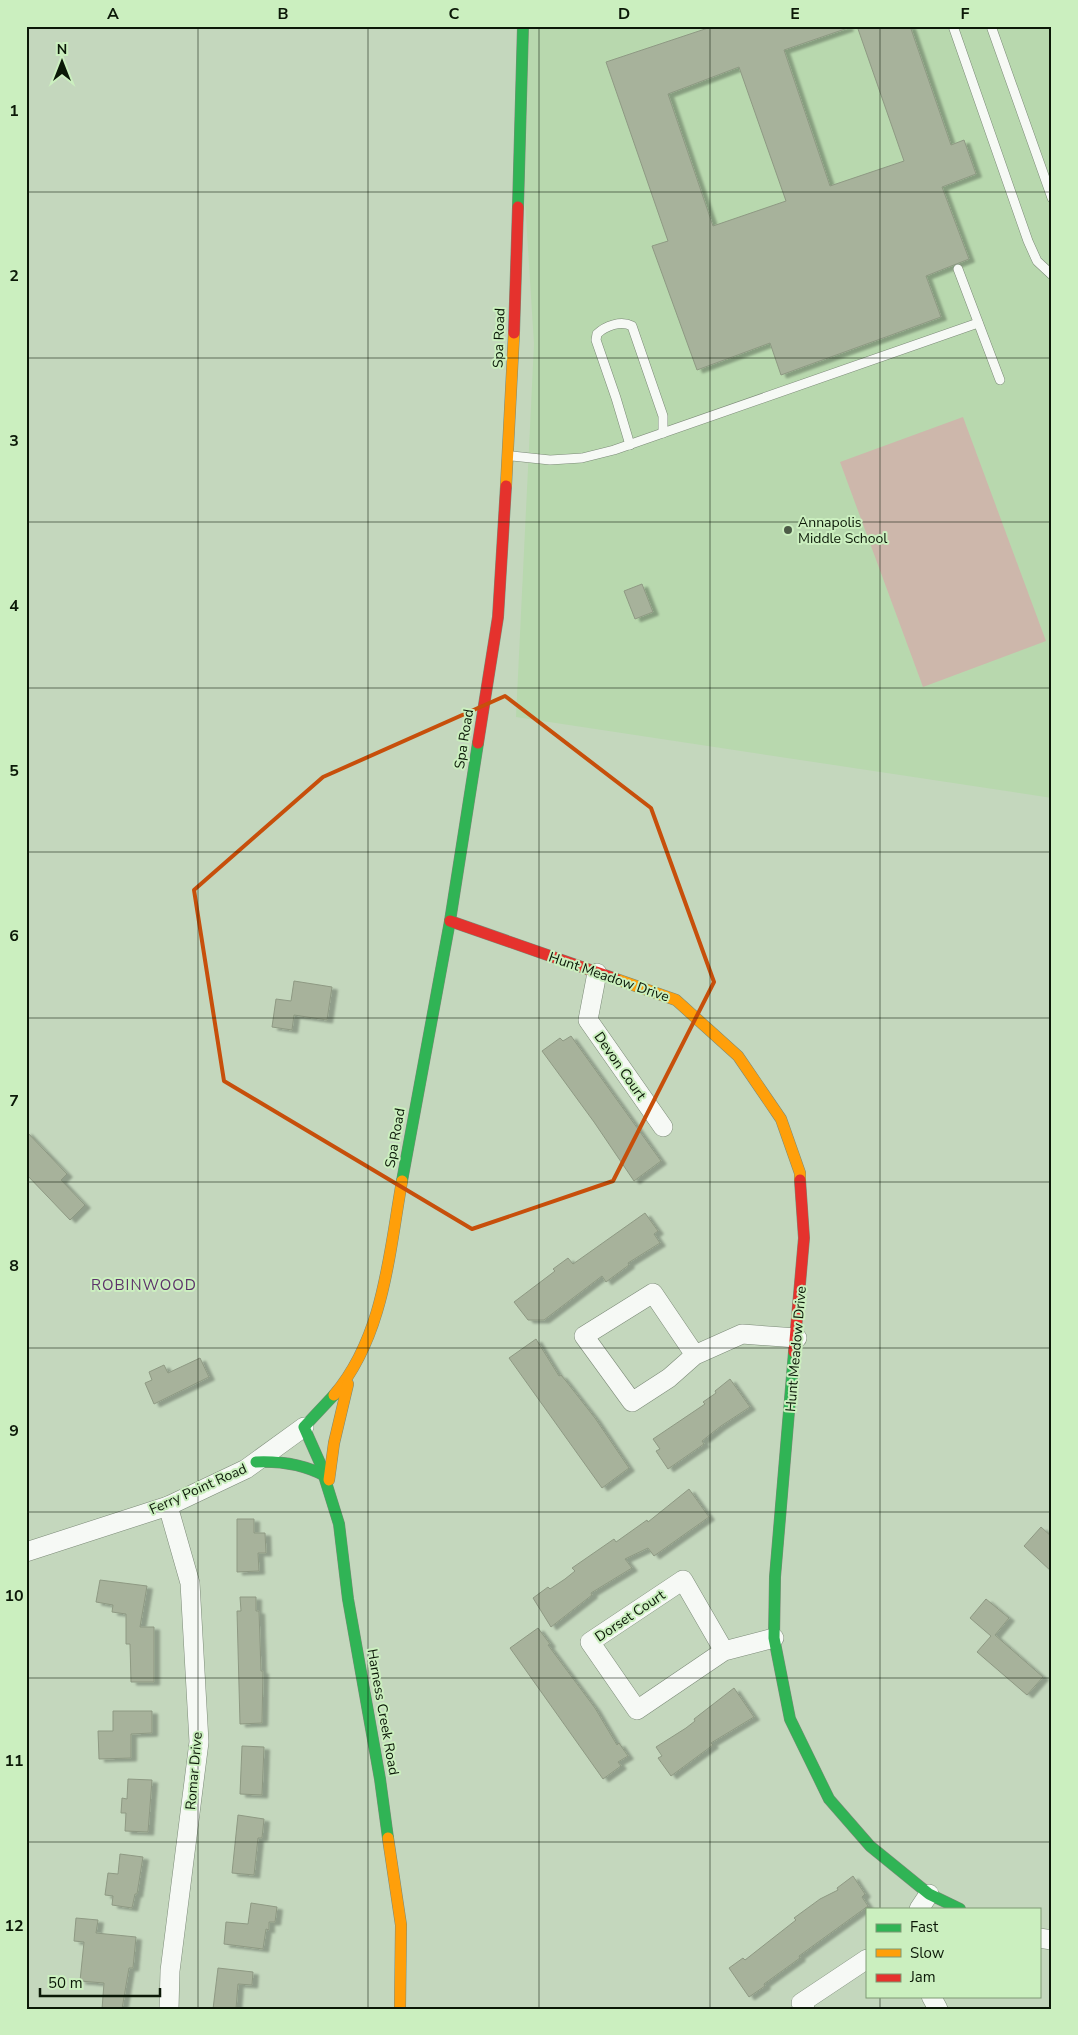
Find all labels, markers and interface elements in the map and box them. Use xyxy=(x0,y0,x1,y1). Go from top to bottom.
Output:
text: A xyxy=(107,3,119,25)
text: B xyxy=(277,3,289,25)
text: C xyxy=(449,3,460,25)
text: D xyxy=(618,3,630,25)
text: E xyxy=(790,3,800,25)
text: F xyxy=(961,3,970,25)
north arrow xyxy=(38,38,88,88)
text: N xyxy=(57,40,67,59)
text: 1 xyxy=(9,100,19,122)
text: 2 xyxy=(9,265,19,287)
street label: Spa Road xyxy=(488,307,510,369)
text: 3 xyxy=(9,430,19,452)
place label: Annapolis Middle School xyxy=(798,513,888,548)
marker: Annapolis Middle School xyxy=(782,524,794,536)
text: 4 xyxy=(9,595,19,617)
street label: Spa Road xyxy=(450,708,478,770)
text: 5 xyxy=(9,760,19,782)
text: 6 xyxy=(9,925,19,947)
street label: Hunt Meadow Drive xyxy=(546,947,672,1007)
street label: Devon Court xyxy=(590,1028,651,1104)
text: 7 xyxy=(9,1090,19,1112)
street label: Spa Road xyxy=(380,1107,410,1169)
text: 8 xyxy=(9,1255,19,1277)
district label: ROBINWOOD xyxy=(91,1275,197,1295)
street label: Hunt Meadow Drive xyxy=(781,1285,811,1413)
text: 9 xyxy=(9,1420,19,1442)
street label: Ferry Point Road xyxy=(146,1459,250,1519)
text: 10 xyxy=(4,1585,24,1607)
street label: Dorset Court xyxy=(591,1586,669,1646)
street label: Harness Creek Road xyxy=(363,1647,403,1777)
street label: Romar Drive xyxy=(181,1731,207,1811)
text: 11 xyxy=(4,1750,24,1772)
legend xyxy=(866,1908,1040,1998)
text: 12 xyxy=(4,1915,24,1937)
text: Fast xyxy=(910,1917,939,1937)
text: Slow xyxy=(910,1943,945,1963)
scale bar xyxy=(40,1965,160,1997)
text: Jam xyxy=(909,1967,936,1987)
text: 50 m xyxy=(48,1973,83,1993)

